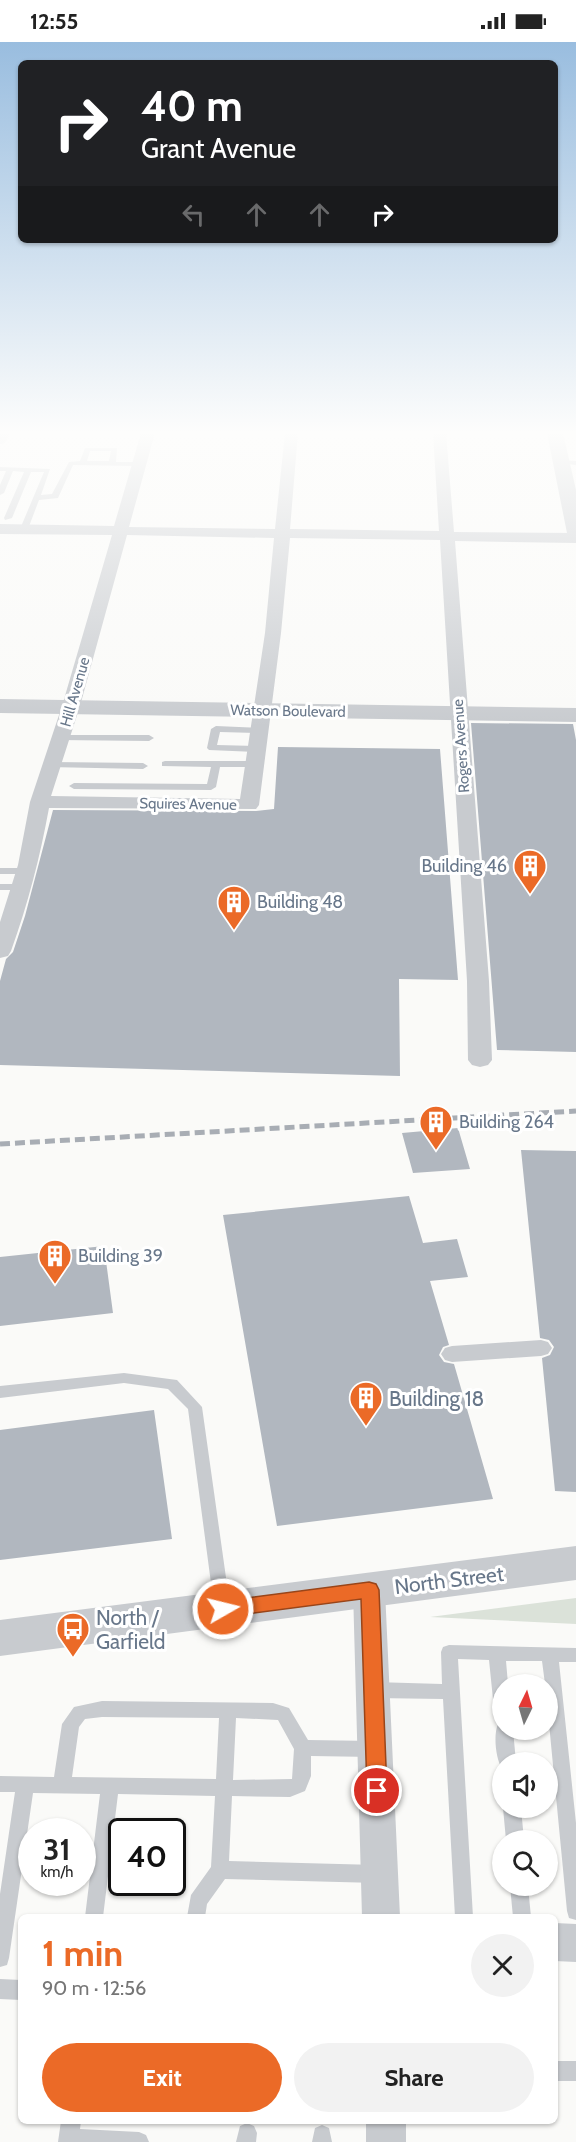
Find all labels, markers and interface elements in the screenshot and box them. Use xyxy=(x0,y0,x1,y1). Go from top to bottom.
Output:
text: 12:55 xyxy=(30,8,78,35)
text: 40 m xyxy=(141,80,243,132)
icon: right xyxy=(42,84,120,162)
text: Grant Avenue xyxy=(141,132,296,165)
icon: left xyxy=(177,198,210,231)
icon: ahead xyxy=(240,198,273,231)
icon: ahead xyxy=(303,198,336,231)
icon: right xyxy=(366,198,399,231)
street label: Hill Avenue xyxy=(56,655,94,729)
street label: Rogers Avenue xyxy=(449,698,473,794)
street label: Watson Boulevard xyxy=(230,701,346,721)
street label: Squires Avenue xyxy=(139,794,237,814)
building icon: Building 46 xyxy=(512,848,548,895)
place label: Building 46 xyxy=(421,855,507,877)
building icon: Building 48 xyxy=(216,884,252,931)
place label: Building 48 xyxy=(257,891,343,913)
building icon: Building 264 xyxy=(418,1104,454,1151)
place label: Building 264 xyxy=(459,1111,554,1133)
building icon: Building 39 xyxy=(37,1238,73,1285)
place label: Building 39 xyxy=(78,1245,163,1267)
building icon: Building 18 xyxy=(348,1380,384,1427)
place label: Building 18 xyxy=(389,1386,484,1411)
street label: North Street xyxy=(393,1561,505,1599)
position arrow xyxy=(191,1577,255,1641)
place label: North / Garfield xyxy=(96,1605,166,1654)
bus stop icon: North / Garfield xyxy=(55,1611,91,1658)
north arrow xyxy=(492,1674,558,1740)
map controls xyxy=(492,1674,558,1896)
button: sound xyxy=(492,1752,558,1818)
pin xyxy=(351,1765,402,1816)
icon: arrive xyxy=(360,1774,393,1807)
speed limit sign: 40 xyxy=(108,1818,186,1896)
button: search xyxy=(492,1830,558,1896)
text: 31 xyxy=(43,1831,71,1868)
text: km/h xyxy=(41,1863,73,1881)
text: 1 min xyxy=(42,1931,123,1975)
button: close xyxy=(471,1934,534,1997)
text: 90 m · 12:56 xyxy=(42,1976,146,2000)
button: Exit xyxy=(42,2043,282,2112)
button: Share xyxy=(294,2043,534,2112)

